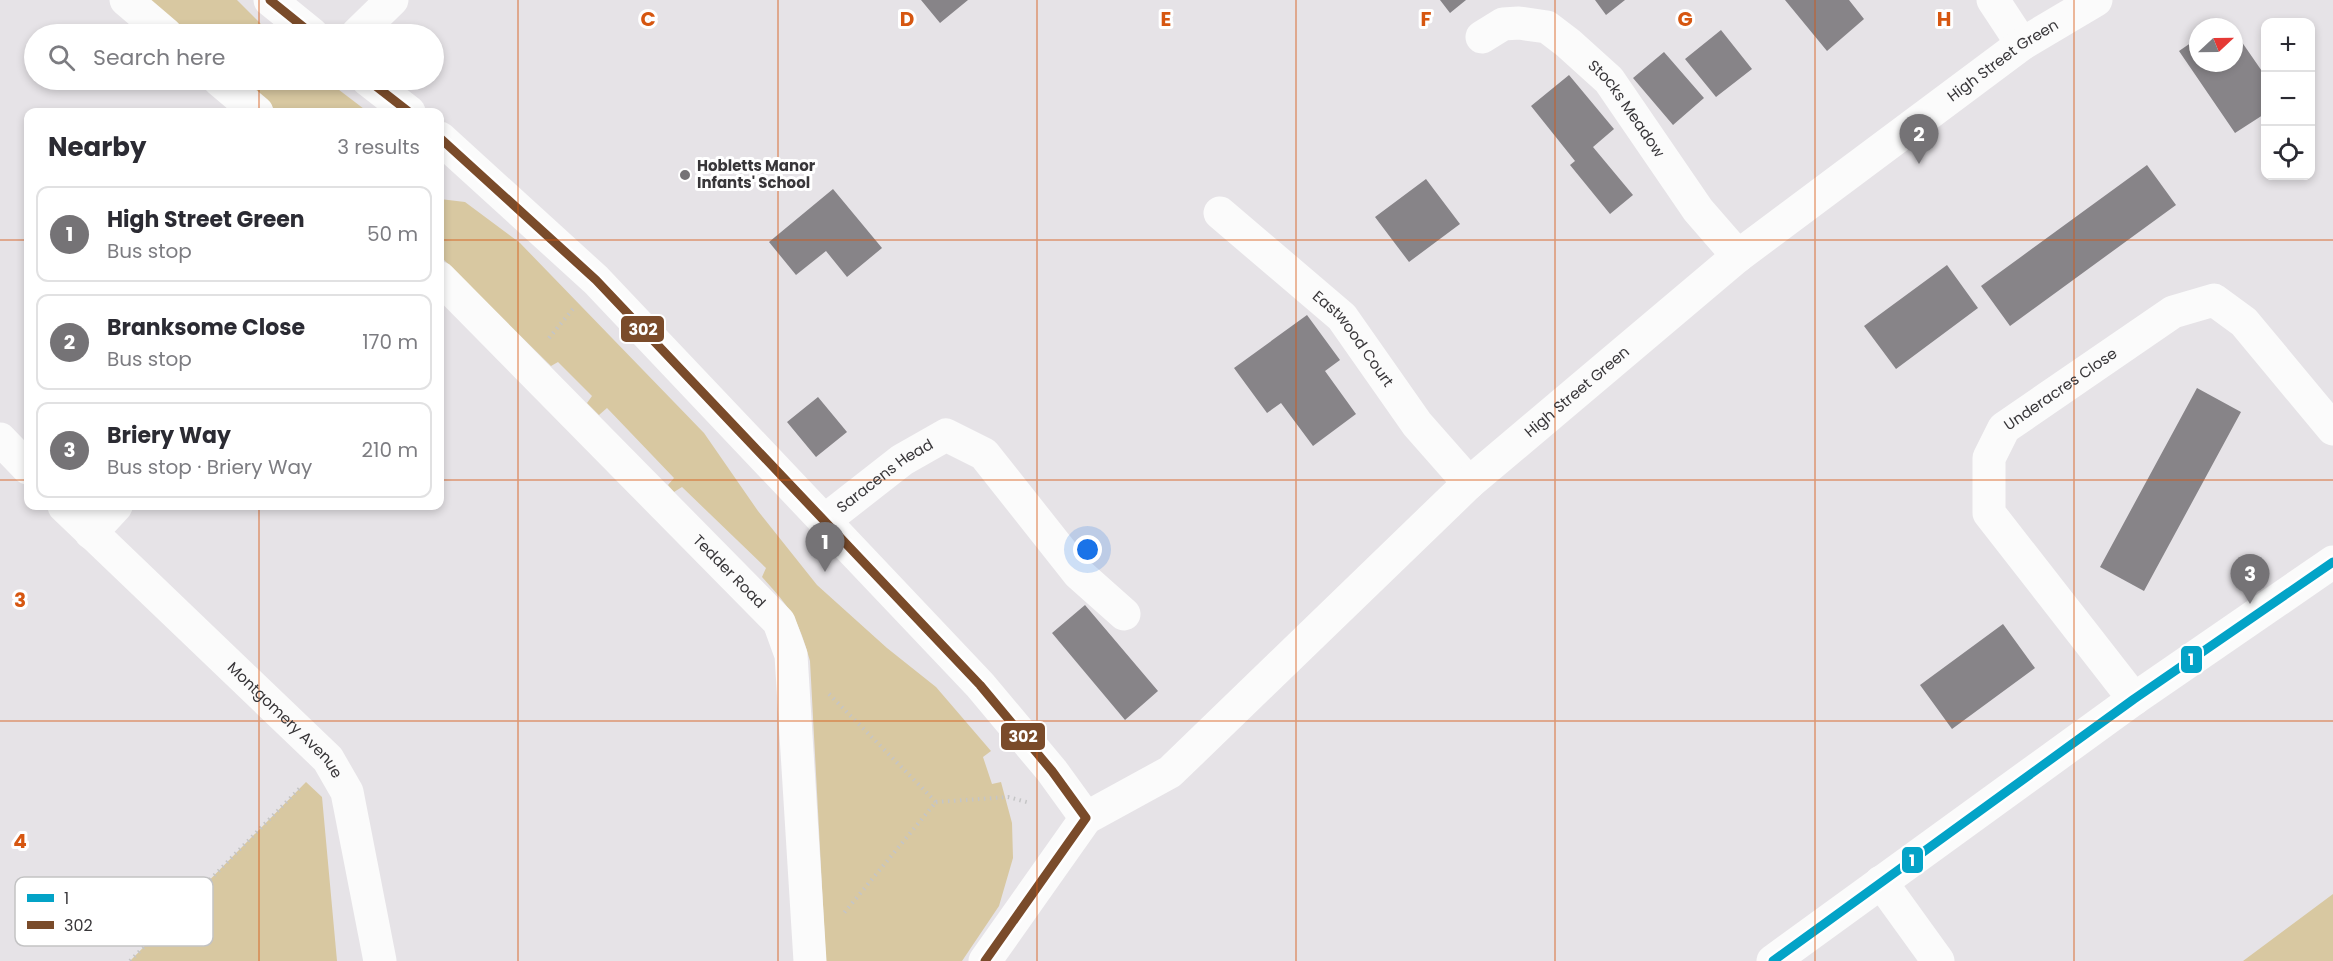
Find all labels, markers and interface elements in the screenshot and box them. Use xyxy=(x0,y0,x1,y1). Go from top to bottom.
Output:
text: C xyxy=(640,5,656,33)
text: D xyxy=(900,5,914,33)
text: E xyxy=(1161,5,1171,33)
text: F xyxy=(1421,5,1432,33)
text: G xyxy=(1677,5,1693,33)
street label: High Street Green xyxy=(1944,16,2062,106)
north arrow xyxy=(2189,18,2243,72)
map controls xyxy=(2261,18,2315,180)
button: + xyxy=(2261,18,2315,72)
search box xyxy=(24,24,444,90)
icon: search xyxy=(45,41,78,74)
text: Search here xyxy=(93,42,226,73)
street label: Stocks Meadow xyxy=(1584,55,1670,162)
button: − xyxy=(2261,72,2315,126)
pin: 2 xyxy=(1900,114,1938,164)
button: locate xyxy=(2261,126,2315,180)
text: Nearby xyxy=(48,129,146,165)
text: 3 results xyxy=(337,133,420,161)
place label: Hobletts Manor Infants' School xyxy=(697,155,816,193)
marker: Hobletts Manor Infants' School xyxy=(678,168,692,182)
text: High Street Green xyxy=(107,204,305,235)
text: 1 xyxy=(66,220,73,248)
text: 50 m xyxy=(367,220,418,248)
text: Bus stop xyxy=(107,237,192,265)
street label: Eastwood Court xyxy=(1308,285,1399,391)
text: Branksome Close xyxy=(107,312,305,343)
line badge: 302 xyxy=(620,315,665,343)
text: 302 xyxy=(628,318,658,341)
text: 2 xyxy=(64,328,75,356)
text: 170 m xyxy=(362,328,418,356)
street label: High Street Green xyxy=(1520,341,1634,442)
street label: Underacres Close xyxy=(2000,342,2121,435)
text: Bus stop xyxy=(107,345,192,373)
text: Briery Way xyxy=(107,420,231,451)
street label: Saracens Head xyxy=(832,434,937,517)
text: 3 xyxy=(63,436,76,464)
text: 210 m xyxy=(362,436,418,464)
text: Bus stop · Briery Way xyxy=(107,453,312,481)
pin: 1 xyxy=(806,522,844,572)
street label: Tedder Road xyxy=(688,530,771,613)
your location xyxy=(1073,535,1102,564)
pin: 3 xyxy=(2230,554,2270,604)
text: 3 xyxy=(14,586,26,614)
line badge: 1 xyxy=(2180,645,2203,674)
text: 1 xyxy=(2188,648,2194,671)
street label: Montgomery Avenue xyxy=(223,657,348,782)
line badge: 302 xyxy=(1000,722,1046,751)
text: 302 xyxy=(1008,725,1038,748)
text: 4 xyxy=(13,827,27,855)
line badge: 1 xyxy=(1901,846,1924,874)
text: 1 xyxy=(1909,849,1915,872)
legend xyxy=(15,877,213,946)
text: 1 xyxy=(64,887,69,910)
text: 302 xyxy=(64,914,93,937)

